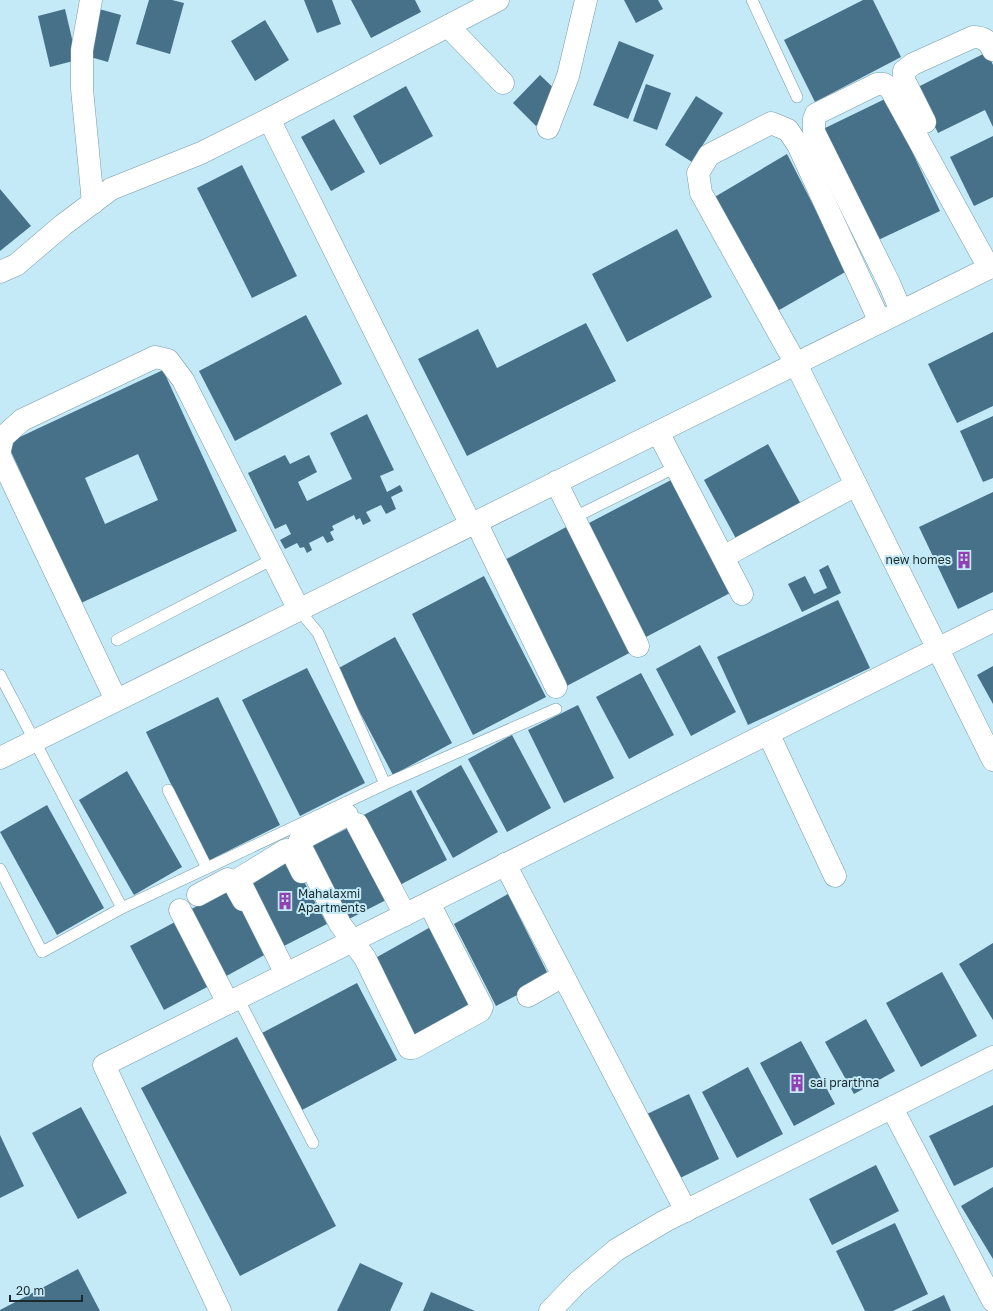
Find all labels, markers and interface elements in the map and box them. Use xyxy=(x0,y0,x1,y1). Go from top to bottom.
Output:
building icon: new homes xyxy=(954,550,974,570)
place label: new homes xyxy=(886,552,951,567)
place label: Mahalaxmi Apartments xyxy=(298,886,366,915)
building icon: Mahalaxmi Apartments xyxy=(275,891,295,911)
building icon: sai prarthna xyxy=(787,1073,807,1093)
place label: sai prarthna xyxy=(810,1075,879,1090)
scale bar xyxy=(10,1277,82,1303)
text: 20 m xyxy=(16,1283,44,1298)

